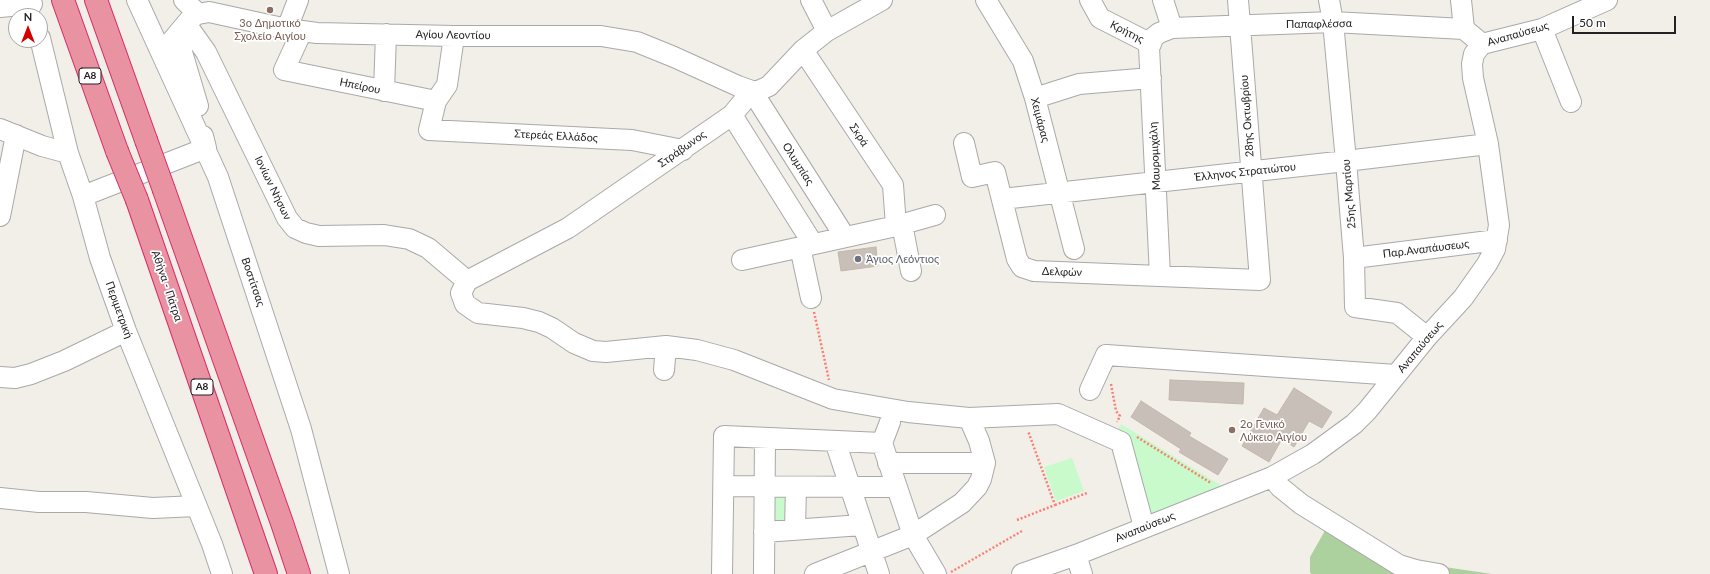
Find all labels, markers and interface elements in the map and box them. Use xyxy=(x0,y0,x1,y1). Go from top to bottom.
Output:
marker: 3ο Δημοτικό Σχολείο Αιγίου xyxy=(265,5,275,15)
north arrow xyxy=(8,8,48,48)
scale bar xyxy=(1574,8,1678,34)
text: N xyxy=(24,10,32,23)
text: 50 m xyxy=(1579,15,1606,30)
place label: 3ο Δημοτικό Σχολείο Αιγίου xyxy=(234,16,306,42)
street label: Παπαφλέσσα xyxy=(1286,17,1352,31)
street label: Κρήτης xyxy=(1108,18,1146,46)
street label: Αναπαύσεως xyxy=(1486,19,1550,49)
street label: Αγίου Λεοντίου xyxy=(415,28,491,42)
road number: Α8 xyxy=(79,68,101,84)
street label: 28ης Οκτωβρίου xyxy=(1238,74,1256,158)
street label: Ηπείρου xyxy=(338,75,382,97)
street label: Χειμάρας xyxy=(1028,96,1052,144)
street label: Σκρά xyxy=(847,121,871,149)
street label: Μαυρομιχάλη xyxy=(1147,122,1163,190)
street label: Στερεάς Ελλάδος xyxy=(514,127,598,145)
street label: Στράβωνος xyxy=(656,128,708,170)
street label: Ολυμπίας xyxy=(779,140,817,188)
street label: Ιονίων Νήσων xyxy=(252,154,294,222)
street label: 25ης Μαρτίου xyxy=(1339,159,1359,229)
street label: Έλληνος Στρατιώτου xyxy=(1193,160,1297,184)
street label: Παρ.Αναπάυσεως xyxy=(1382,237,1470,261)
street label: Αθήνα - Πάτρα xyxy=(149,249,185,323)
place label: Άγιος Λεόντιος xyxy=(866,252,939,266)
marker: Άγιος Λεόντιος xyxy=(853,254,863,264)
street label: Βοστίτσας xyxy=(238,256,268,308)
street label: Δελφών xyxy=(1042,265,1082,279)
street label: Περιμετρική xyxy=(103,280,135,340)
street label: Αναπαύσεως xyxy=(1395,319,1445,375)
road number: Α8 xyxy=(191,379,213,395)
place label: 2ο Γενικό Λύκειο Αιγίου xyxy=(1240,417,1307,443)
marker: 2ο Γενικό Λύκειο Αιγίου xyxy=(1227,425,1237,435)
street label: Αναπαύσεως xyxy=(1113,509,1177,545)

